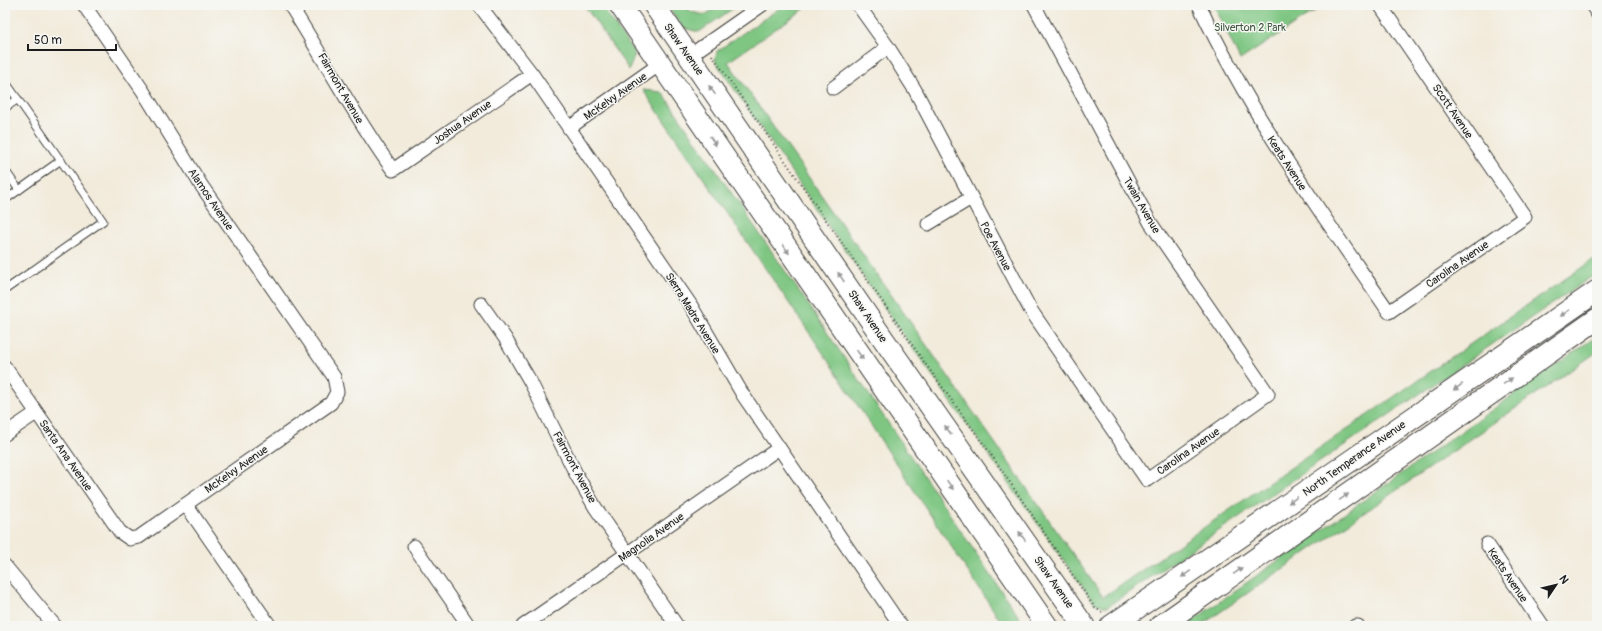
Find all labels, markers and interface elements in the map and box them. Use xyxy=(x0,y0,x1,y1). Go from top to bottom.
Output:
street label: Shaw Avenue xyxy=(661,21,707,78)
park label: Silverton 2 Park xyxy=(1214,21,1286,34)
scale bar xyxy=(28,26,116,52)
text: 50 m xyxy=(34,33,62,48)
street label: Fairmont Avenue xyxy=(315,51,366,126)
street label: McKelvy Avenue xyxy=(581,70,650,123)
street label: Scott Avenue xyxy=(1430,82,1476,141)
one-way arrow xyxy=(708,84,716,95)
street label: Joshua Avenue xyxy=(431,97,494,147)
street label: Keats Avenue xyxy=(1264,134,1309,193)
one-way arrow xyxy=(709,136,717,147)
street label: Alamos Avenue xyxy=(185,166,236,233)
street label: Twain Avenue xyxy=(1120,175,1163,236)
street label: Poe Avenue xyxy=(977,220,1014,273)
street label: Carolina Avenue xyxy=(1423,238,1492,291)
one-way arrow xyxy=(782,243,790,254)
street label: Sierra Madre Avenue xyxy=(662,270,723,357)
one-way arrow xyxy=(837,272,845,283)
street label: Shaw Avenue xyxy=(845,288,890,345)
one-way arrow xyxy=(1560,309,1570,317)
one-way arrow xyxy=(856,350,864,361)
one-way arrow xyxy=(1502,377,1513,386)
one-way arrow xyxy=(1453,383,1463,391)
street label: Santa Ana Avenue xyxy=(36,417,95,494)
street label: North Temperance Avenue xyxy=(1300,418,1409,499)
one-way arrow xyxy=(944,424,952,435)
street label: Carolina Avenue xyxy=(1154,425,1223,478)
street label: Fairmont Avenue xyxy=(550,429,599,506)
street label: McKelvy Avenue xyxy=(202,443,271,496)
one-way arrow xyxy=(946,480,954,491)
one-way arrow xyxy=(1339,493,1349,501)
one-way arrow xyxy=(1288,496,1299,504)
street label: Magnolia Avenue xyxy=(616,510,687,565)
one-way arrow xyxy=(1018,531,1026,542)
street label: Keats Avenue xyxy=(1485,546,1531,605)
street label: Shaw Avenue xyxy=(1031,554,1077,611)
north arrow xyxy=(1536,565,1576,605)
one-way arrow xyxy=(1232,567,1243,575)
one-way arrow xyxy=(1181,570,1192,578)
text: N xyxy=(1556,573,1572,587)

